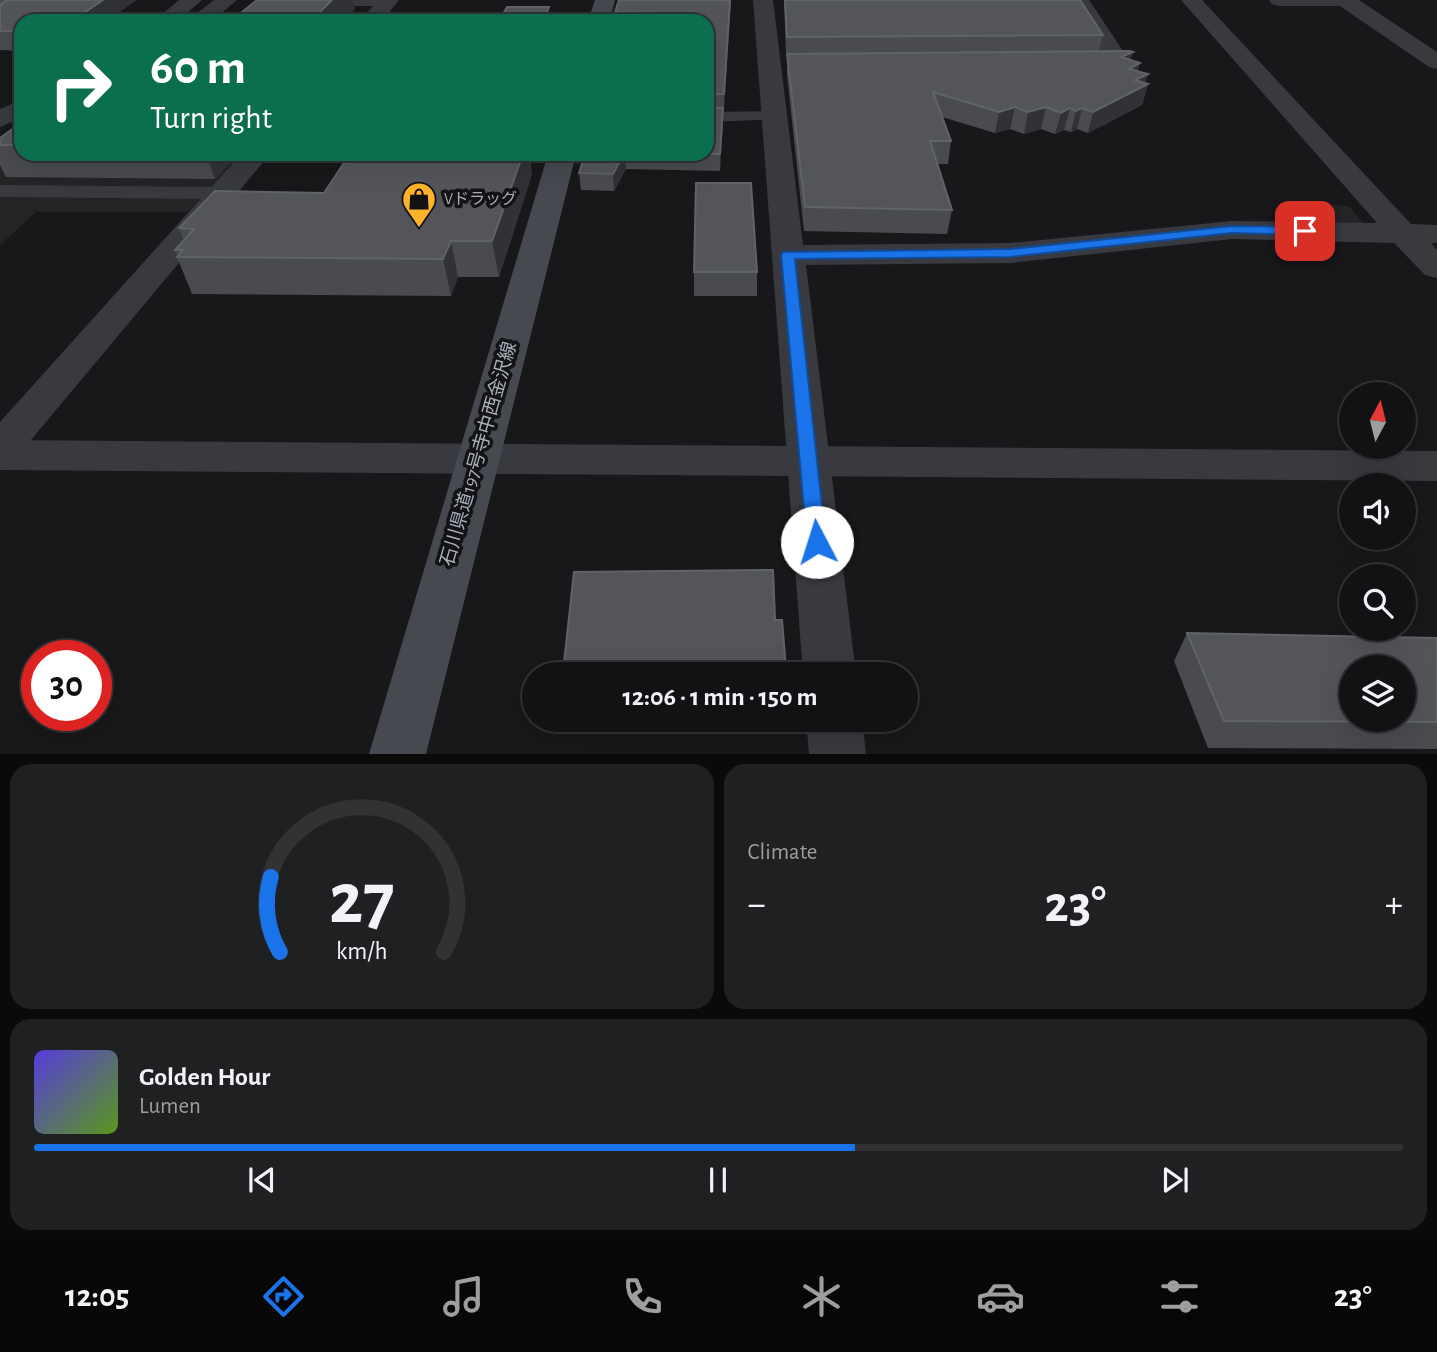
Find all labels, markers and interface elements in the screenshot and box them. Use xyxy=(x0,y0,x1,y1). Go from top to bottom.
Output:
icon: right xyxy=(35,42,126,133)
text: 60 m xyxy=(150,44,246,93)
text: Turn right xyxy=(150,102,272,134)
shop icon: Vドラッグ xyxy=(400,180,438,229)
place label: Vドラッグ xyxy=(444,190,517,207)
pin xyxy=(1275,201,1335,261)
icon: arrive xyxy=(1286,212,1324,250)
street label: 石川県道197号寺中西金沢線 xyxy=(436,339,520,568)
north arrow xyxy=(1339,382,1416,458)
map controls xyxy=(1339,382,1416,732)
button: sound xyxy=(1339,473,1416,550)
position arrow xyxy=(780,505,854,579)
button: search xyxy=(1339,564,1416,641)
speed limit sign: 30 xyxy=(21,640,112,731)
button: layers xyxy=(1339,655,1416,732)
text: 12:06 · 1 min · 150 m xyxy=(622,684,818,710)
text: Climate xyxy=(748,841,817,864)
text: 27 xyxy=(329,865,395,938)
text: 23° xyxy=(1044,879,1106,931)
text: − xyxy=(748,886,766,924)
text: + xyxy=(1385,886,1403,924)
text: km/h xyxy=(336,939,388,964)
text: Golden Hour xyxy=(139,1064,270,1090)
text: Lumen xyxy=(139,1095,201,1118)
icon: previous xyxy=(243,1161,281,1199)
icon: pause xyxy=(699,1161,737,1199)
icon: next xyxy=(1156,1161,1194,1199)
icon: directions xyxy=(259,1272,308,1321)
icon: music xyxy=(439,1272,488,1321)
icon: phone xyxy=(618,1272,667,1321)
icon: climate xyxy=(797,1272,846,1321)
icon: car xyxy=(976,1272,1025,1321)
icon: filters xyxy=(1155,1272,1204,1321)
text: 12:05 xyxy=(65,1280,129,1312)
text: 23° xyxy=(1334,1280,1372,1312)

